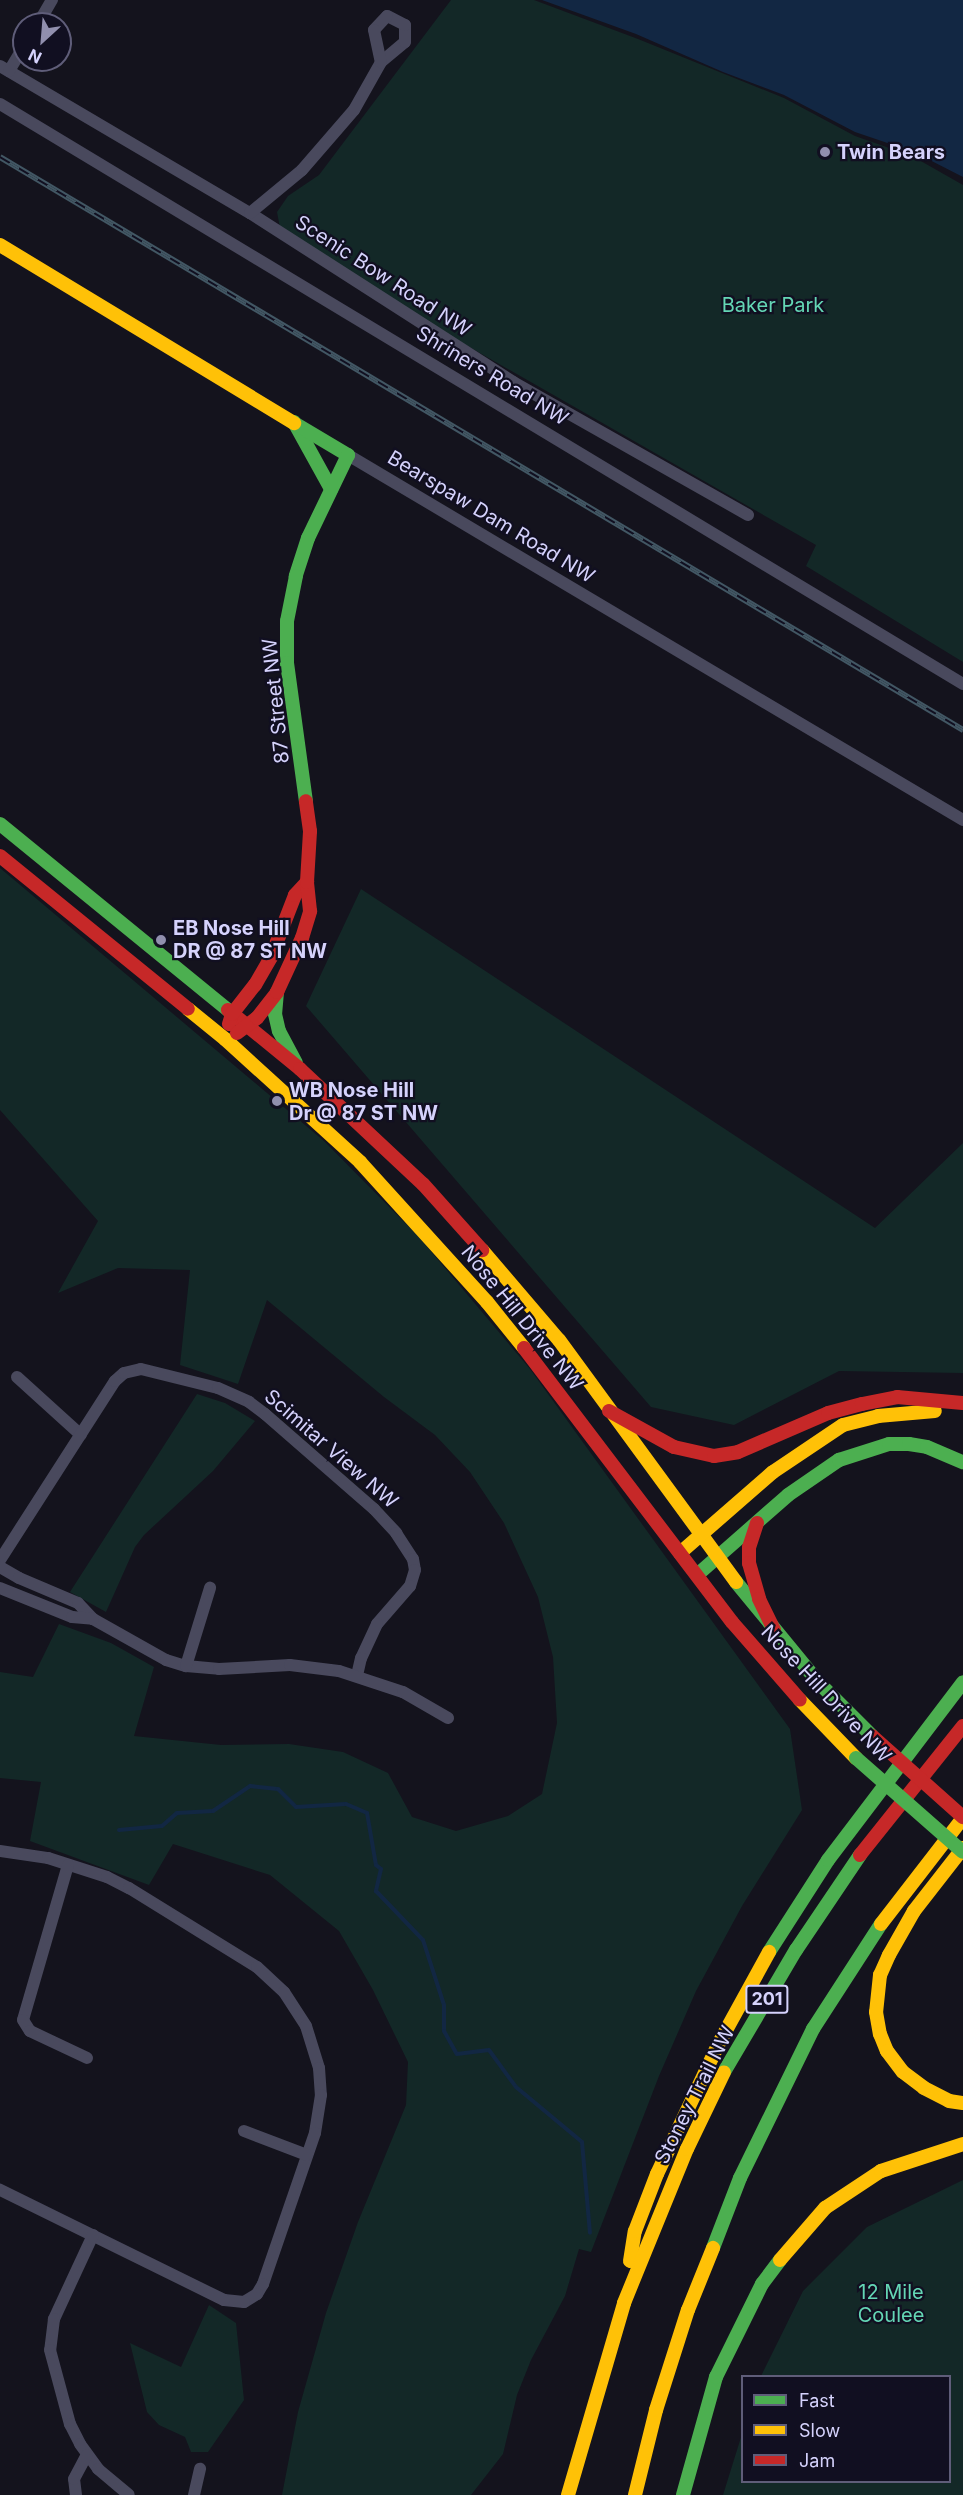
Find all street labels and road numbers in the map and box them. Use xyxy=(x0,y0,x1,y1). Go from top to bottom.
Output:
street label: Scenic Bow Road NW xyxy=(291,210,475,342)
street label: Shriners Road NW xyxy=(412,321,572,431)
street label: Bearspaw Dam Road NW xyxy=(383,446,599,588)
street label: 87 Street NW xyxy=(257,637,295,765)
street label: Nose Hill Drive NW xyxy=(456,1241,588,1395)
street label: Scimitar View NW xyxy=(259,1384,403,1514)
street label: Nose Hill Drive NW xyxy=(756,1620,896,1768)
road number: 201 xyxy=(744,1984,789,2014)
street label: Stoney Trail NW xyxy=(650,2022,740,2168)

